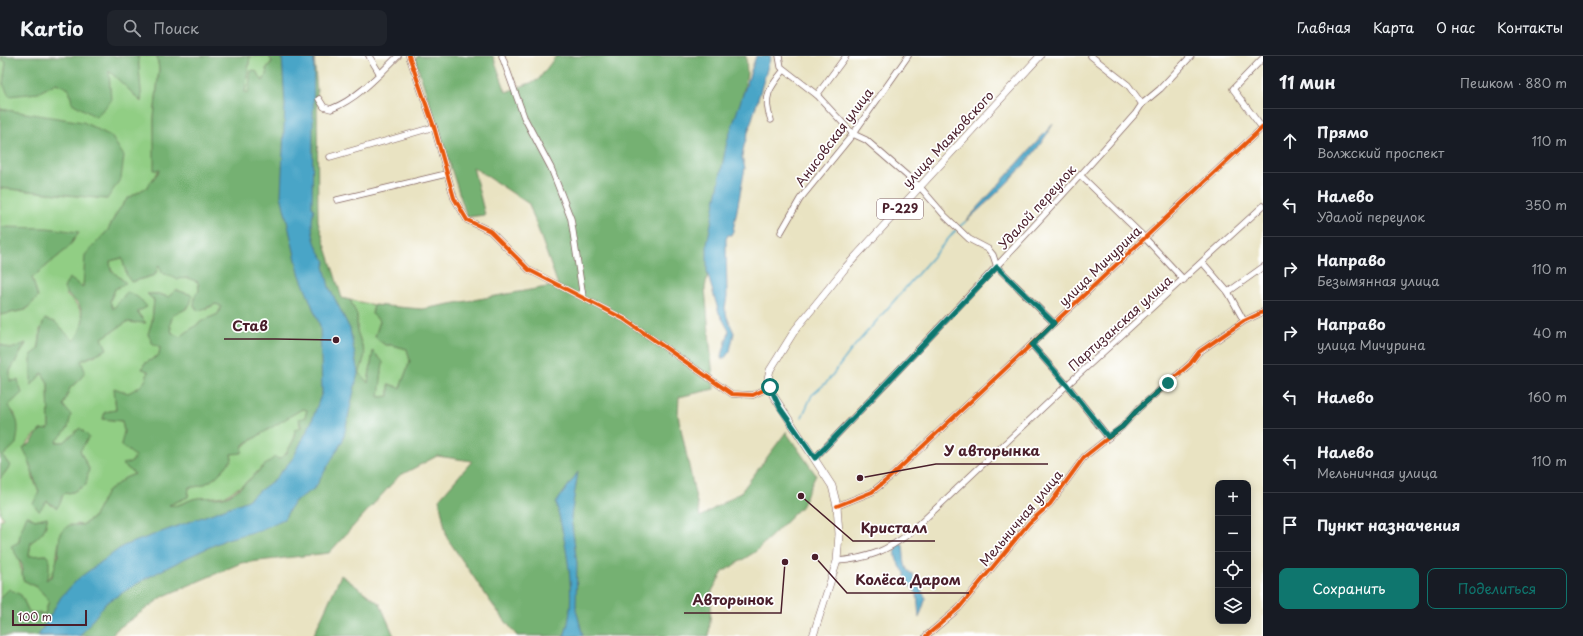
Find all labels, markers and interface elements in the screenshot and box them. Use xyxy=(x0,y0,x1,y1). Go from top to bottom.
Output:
search box xyxy=(107,10,387,46)
text: Kartio xyxy=(20,14,83,42)
text: Поиск xyxy=(153,16,199,39)
icon: search xyxy=(121,17,143,39)
text: Главная xyxy=(1297,17,1351,38)
text: Карта xyxy=(1373,17,1414,38)
text: О нас xyxy=(1436,17,1475,38)
text: Контакты xyxy=(1497,17,1563,38)
text: 11 мин xyxy=(1279,69,1335,95)
text: Пешком · 880 m xyxy=(1460,73,1567,92)
street label: Анисовская улица xyxy=(790,83,878,190)
street label: улица Маяковского xyxy=(897,86,998,191)
text: Прямо xyxy=(1317,120,1368,143)
icon: ahead xyxy=(1279,130,1301,152)
text: 110 m xyxy=(1532,131,1567,150)
text: Волжский проспект xyxy=(1317,143,1444,162)
street label: Удалой переулок xyxy=(993,160,1080,253)
text: Налево xyxy=(1317,184,1374,207)
icon: left xyxy=(1279,194,1301,216)
text: 350 m xyxy=(1525,195,1567,214)
road number: Р-229 xyxy=(877,199,923,219)
text: Удалой переулок xyxy=(1317,207,1425,226)
street label: улица Мичурина xyxy=(1054,221,1146,310)
text: Направо xyxy=(1317,248,1386,271)
icon: right xyxy=(1279,258,1301,280)
text: 110 m xyxy=(1532,259,1567,278)
street label: Партизанская улица xyxy=(1063,270,1177,375)
text: Безымянная улица xyxy=(1317,271,1439,290)
text: Направо xyxy=(1317,312,1386,335)
callout: Став xyxy=(224,313,276,339)
text: Став xyxy=(232,315,268,336)
icon: right xyxy=(1279,322,1301,344)
text: 40 m xyxy=(1533,323,1567,342)
text: улица Мичурина xyxy=(1317,335,1425,354)
route end xyxy=(1159,374,1177,392)
route start xyxy=(761,378,779,396)
text: Налево xyxy=(1317,385,1374,408)
icon: left xyxy=(1279,386,1301,408)
text: 160 m xyxy=(1528,387,1567,406)
callout: У авторынка xyxy=(936,438,1048,464)
text: У авторынка xyxy=(943,440,1040,461)
text: Налево xyxy=(1317,440,1374,463)
icon: left xyxy=(1279,450,1301,472)
text: 110 m xyxy=(1532,451,1567,470)
text: Мельничная улица xyxy=(1317,463,1438,482)
street label: Мельничная улица xyxy=(975,465,1067,570)
map controls xyxy=(1215,480,1251,624)
button: + xyxy=(1215,480,1251,516)
text: Пункт назначения xyxy=(1317,513,1460,536)
icon: arrive xyxy=(1279,514,1301,536)
callout: Кристалл xyxy=(853,515,935,541)
button: − xyxy=(1215,516,1251,552)
text: Кристалл xyxy=(861,517,927,538)
button: locate xyxy=(1215,552,1251,588)
callout: Колёса Даром xyxy=(847,567,969,593)
button: Сохранить xyxy=(1279,568,1419,609)
button: Поделиться xyxy=(1427,568,1567,609)
text: Колёса Даром xyxy=(855,569,961,590)
callout: Авторынок xyxy=(684,587,781,613)
button: layers xyxy=(1215,588,1251,624)
text: Авторынок xyxy=(693,589,774,610)
scale bar xyxy=(12,608,87,627)
text: 100 m xyxy=(18,608,52,625)

